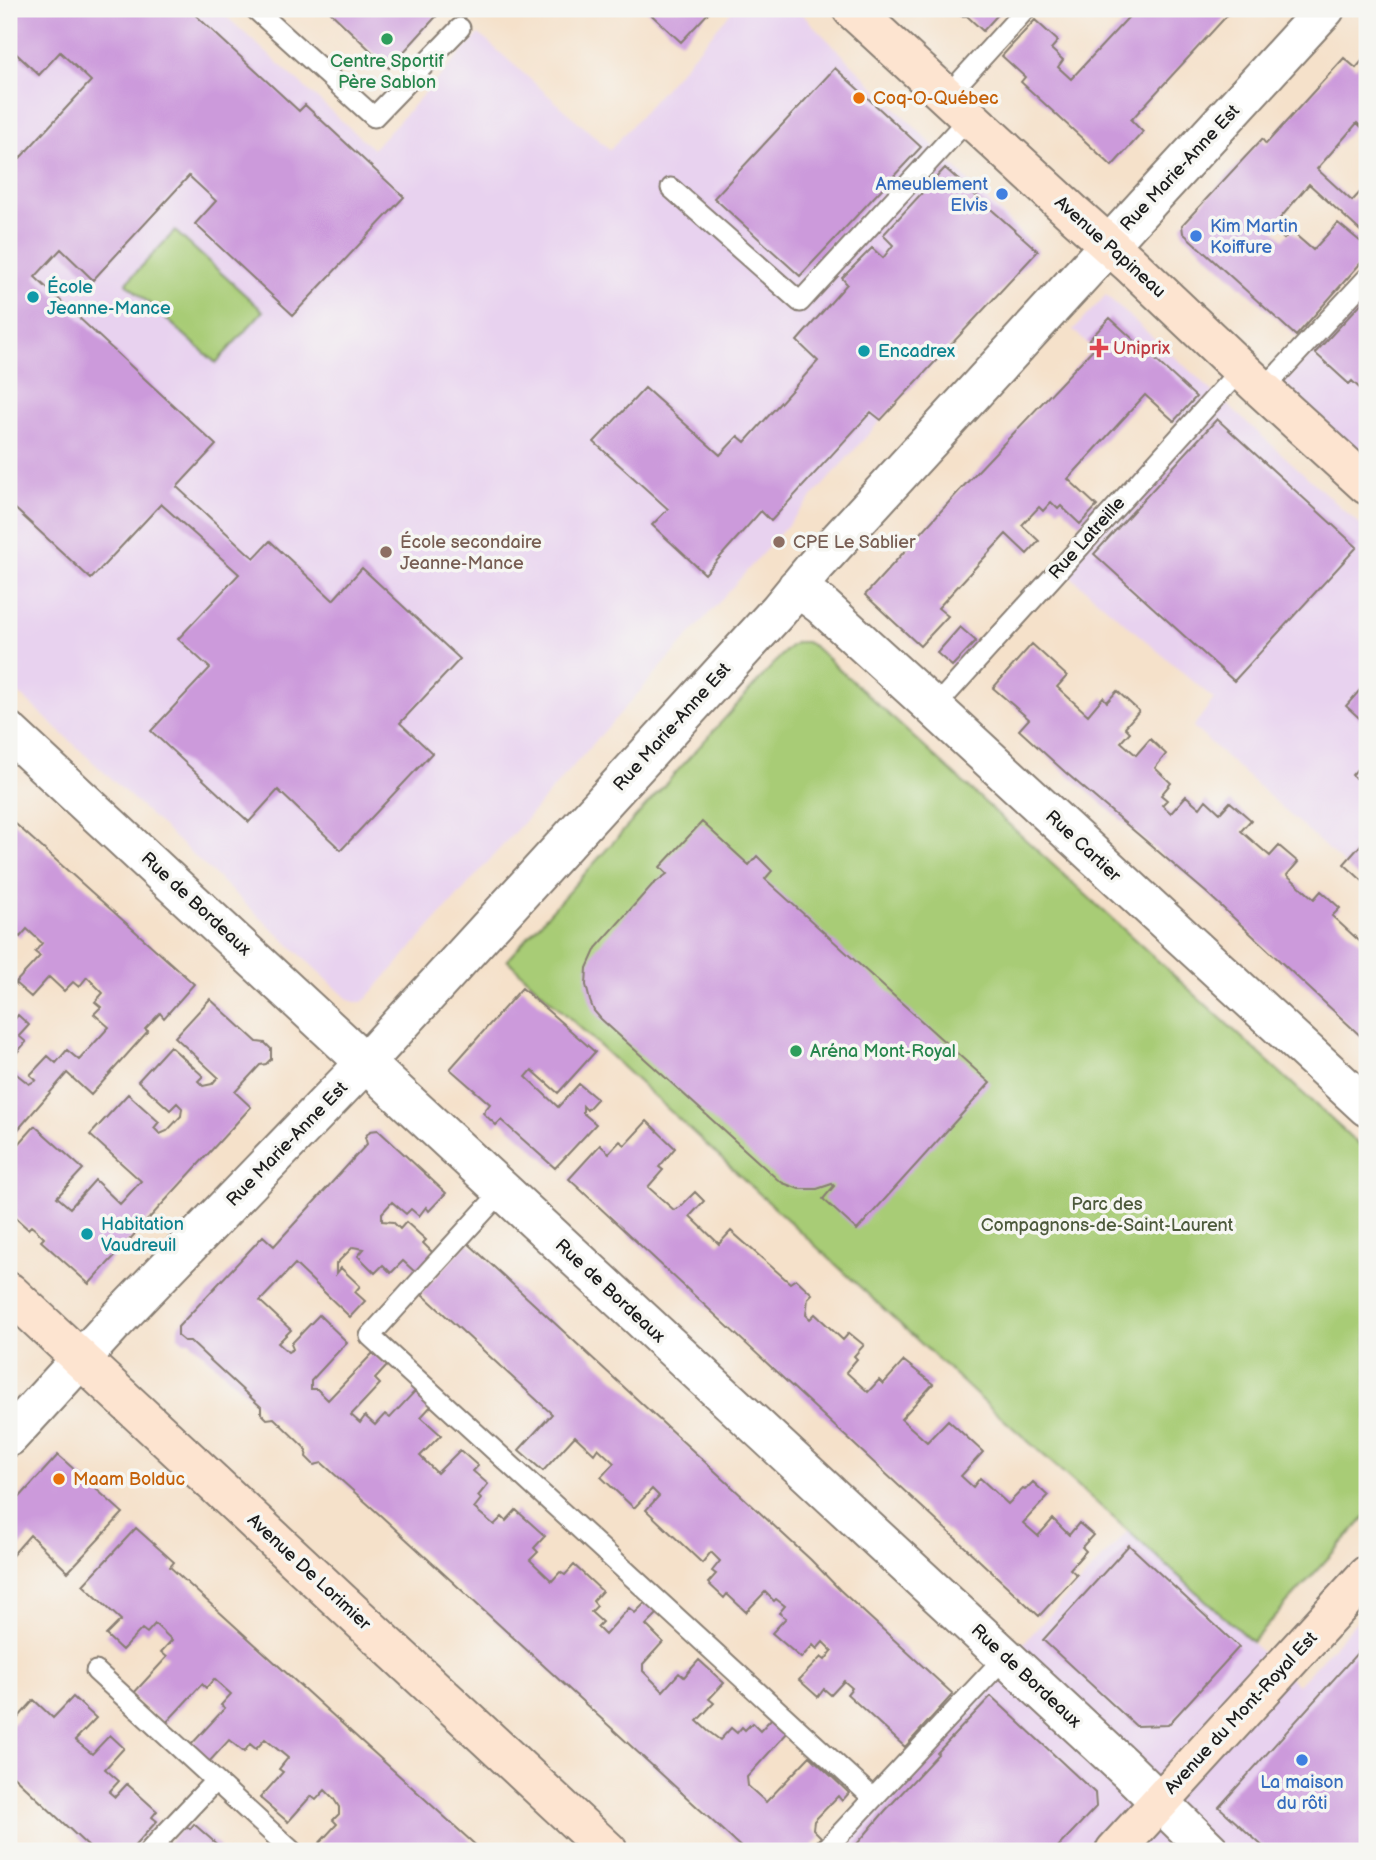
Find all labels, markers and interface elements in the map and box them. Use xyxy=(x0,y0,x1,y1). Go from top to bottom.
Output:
marker: Centre Sportif Père Sablon xyxy=(379,31,395,47)
place label: Centre Sportif Père Sablon xyxy=(330,51,444,93)
place label: Coq-O-Québec xyxy=(873,88,999,109)
marker: Coq-O-Québec xyxy=(851,90,867,106)
street label: Rue Marie-Anne Est xyxy=(1116,100,1244,236)
place label: Ameublement Elvis xyxy=(875,174,988,216)
marker: Ameublement Elvis xyxy=(994,186,1010,202)
street label: Avenue Papineau xyxy=(1050,192,1170,302)
place label: Kim Martin Koiffure xyxy=(1210,216,1298,258)
marker: Kim Martin Koiffure xyxy=(1188,228,1204,244)
place label: École Jeanne-Mance xyxy=(47,275,171,319)
marker: École Jeanne-Mance xyxy=(25,289,41,305)
place label: Uniprix xyxy=(1113,338,1171,359)
marker: Uniprix xyxy=(1091,340,1107,356)
place label: Encadrex xyxy=(878,341,956,362)
marker: Encadrex xyxy=(856,343,872,359)
street label: Rue Latreille xyxy=(1045,492,1130,583)
place label: École secondaire Jeanne-Mance xyxy=(400,530,542,574)
place label: CPE Le Sablier xyxy=(793,532,916,553)
marker: CPE Le Sablier xyxy=(771,534,787,550)
marker: École secondaire Jeanne-Mance xyxy=(378,544,394,560)
street label: Rue Marie-Anne Est xyxy=(609,658,735,795)
street label: Rue Cartier xyxy=(1041,806,1125,886)
street label: Rue de Bordeaux xyxy=(137,848,256,961)
place label: Aréna Mont-Royal xyxy=(810,1041,956,1062)
marker: Aréna Mont-Royal xyxy=(788,1043,804,1059)
street label: Rue Marie-Anne Est xyxy=(222,1077,352,1211)
park label: Parc des Compagnons-de-Saint-Laurent xyxy=(981,1194,1234,1236)
place label: Habitation Vaudreuil xyxy=(101,1214,184,1256)
marker: Habitation Vaudreuil xyxy=(79,1226,95,1242)
street label: Rue de Bordeaux xyxy=(551,1235,670,1348)
place label: Maam Bolduc xyxy=(73,1469,185,1490)
marker: Maam Bolduc xyxy=(51,1471,67,1487)
street label: Avenue De Lorimier xyxy=(243,1510,375,1635)
street label: Rue de Bordeaux xyxy=(967,1620,1086,1733)
street label: Avenue du Mont-Royal Est xyxy=(1160,1627,1322,1799)
marker: La maison du rôti xyxy=(1294,1752,1310,1768)
place label: La maison du rôti xyxy=(1260,1772,1344,1814)

